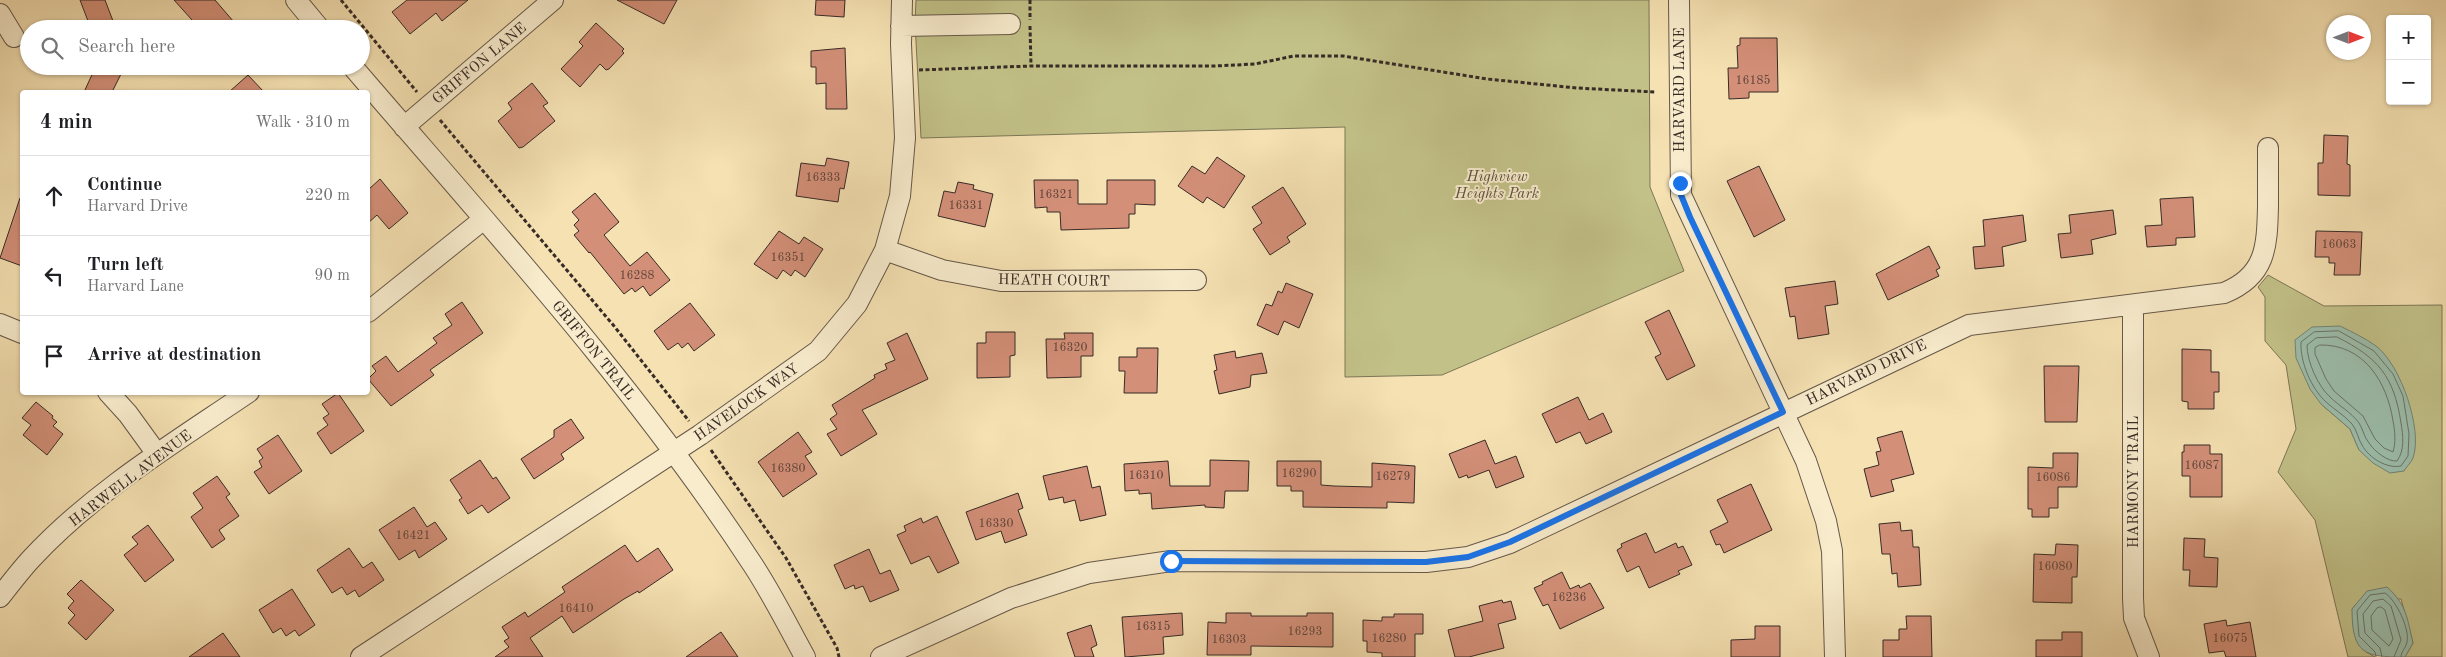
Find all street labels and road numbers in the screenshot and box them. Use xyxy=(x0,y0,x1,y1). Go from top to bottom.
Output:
street label: GRIFFON LANE xyxy=(430,21,530,108)
street label: HARVARD LANE xyxy=(1673,28,1688,152)
street label: HEATH COURT xyxy=(998,273,1110,290)
street label: GRIFFON TRAIL xyxy=(548,298,637,403)
street label: HARVARD DRIVE xyxy=(1804,338,1929,409)
street label: HAVELOCK WAY xyxy=(692,362,802,445)
street label: HARMONY TRAIL xyxy=(2127,416,2142,548)
street label: HARWELL AVENUE xyxy=(67,428,195,530)

